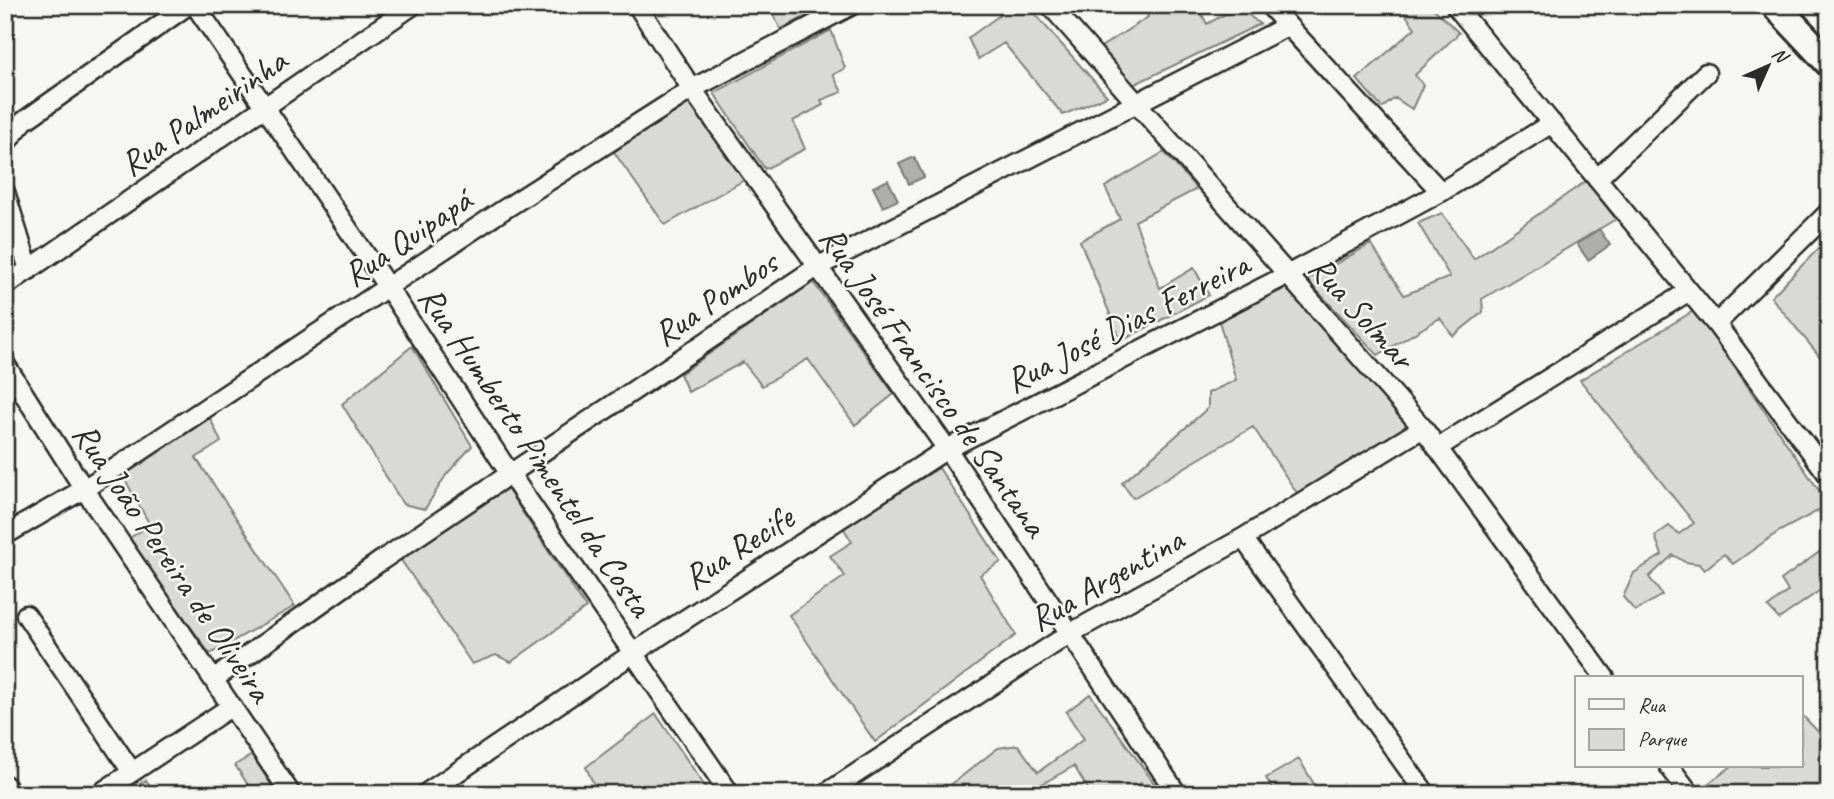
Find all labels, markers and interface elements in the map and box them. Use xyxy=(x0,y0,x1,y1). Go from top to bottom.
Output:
north arrow xyxy=(1732,32,1802,102)
street label: Rua Palmeirinha xyxy=(111,37,298,186)
text: N xyxy=(1767,42,1794,70)
street label: Rua Quipapá xyxy=(334,176,483,297)
street label: Rua José Francisco de Santana xyxy=(809,217,1059,548)
street label: Rua Pombos xyxy=(644,239,789,356)
street label: Rua José Dias Ferreira xyxy=(998,240,1259,403)
street label: Rua Solmar xyxy=(1299,246,1426,380)
street label: Rua Humberto Pimentel da Costa xyxy=(408,278,664,627)
street label: Rua João Pereira de Oliveira xyxy=(62,414,284,713)
street label: Rua Recife xyxy=(675,494,804,600)
street label: Rua Argentina xyxy=(1021,516,1193,642)
legend xyxy=(1575,676,1802,768)
text: Rua xyxy=(1638,692,1666,718)
text: Parque xyxy=(1638,726,1687,752)

